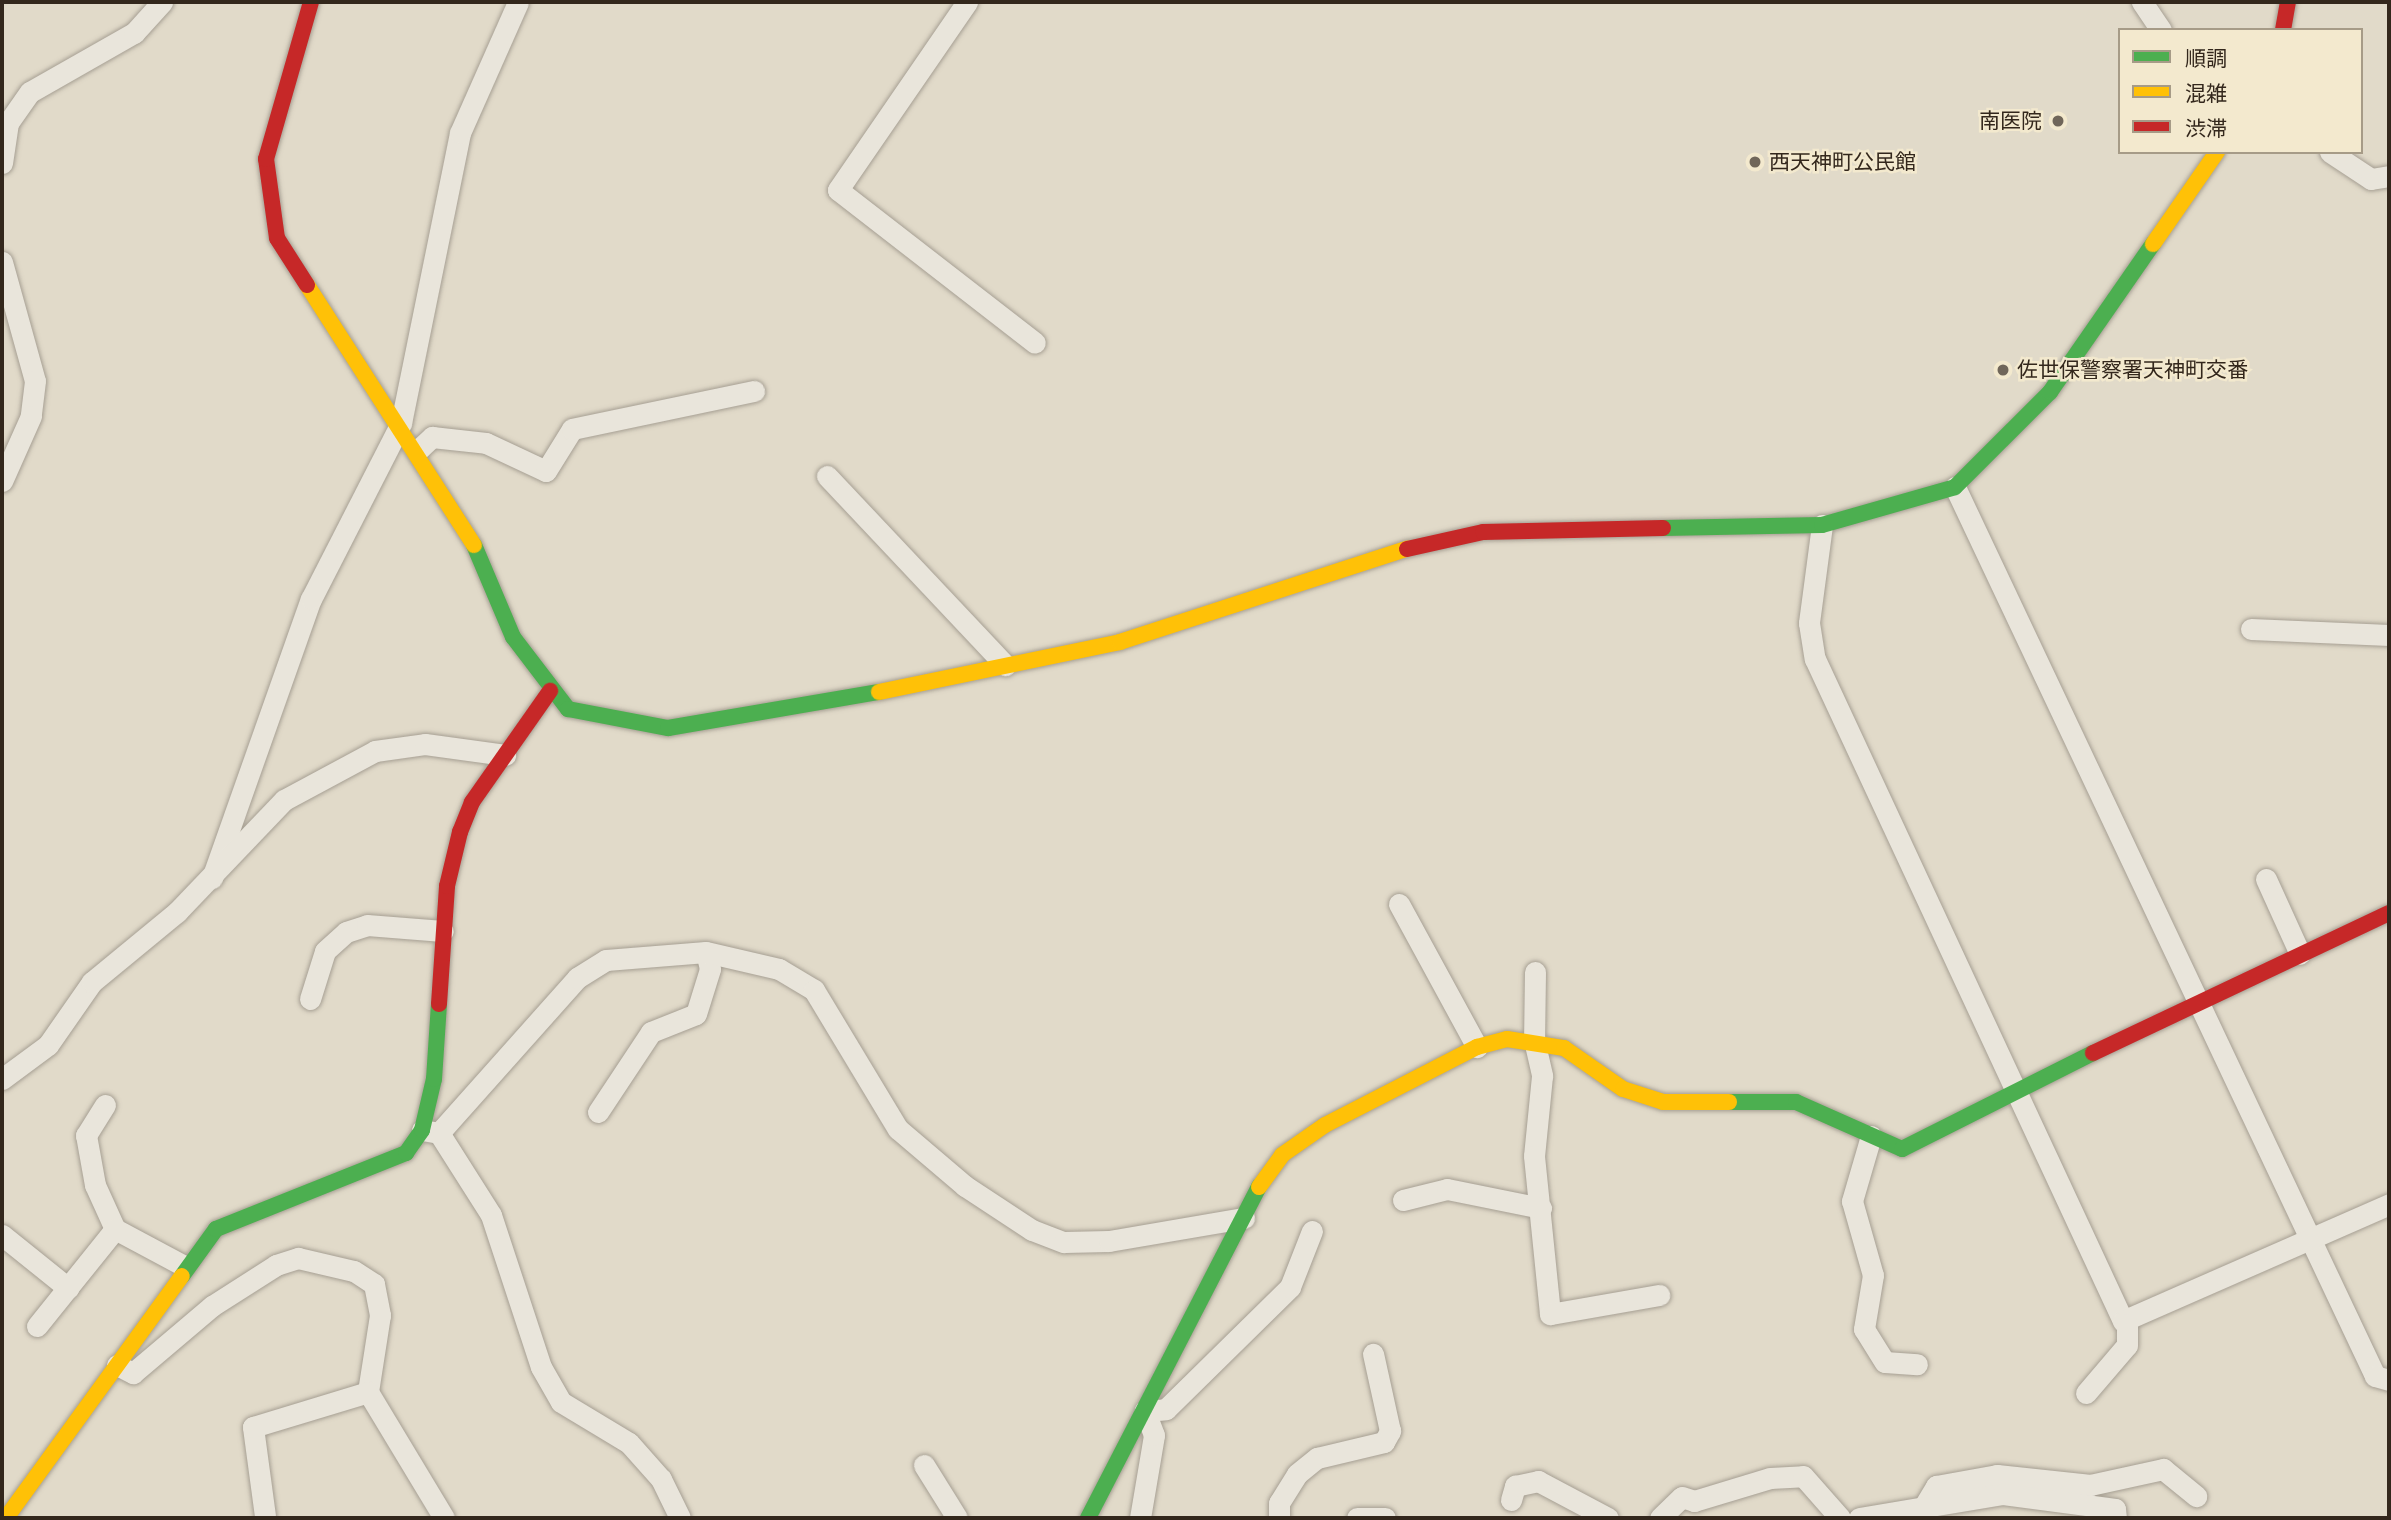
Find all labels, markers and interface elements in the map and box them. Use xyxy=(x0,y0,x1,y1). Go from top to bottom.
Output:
legend xyxy=(2118,28,2363,154)
text: 順調 xyxy=(2185,47,2227,71)
text: 混雑 xyxy=(2185,82,2227,106)
place label: 南医院 xyxy=(1979,108,2042,134)
marker: 南医院 xyxy=(2048,111,2068,131)
text: 渋滞 xyxy=(2185,117,2227,141)
place label: 西天神町公民館 xyxy=(1769,149,1916,175)
marker: 西天神町公民館 xyxy=(1747,154,1763,170)
place label: 佐世保警察署天神町交番 xyxy=(2017,357,2248,383)
marker: 佐世保警察署天神町交番 xyxy=(1995,362,2011,378)

